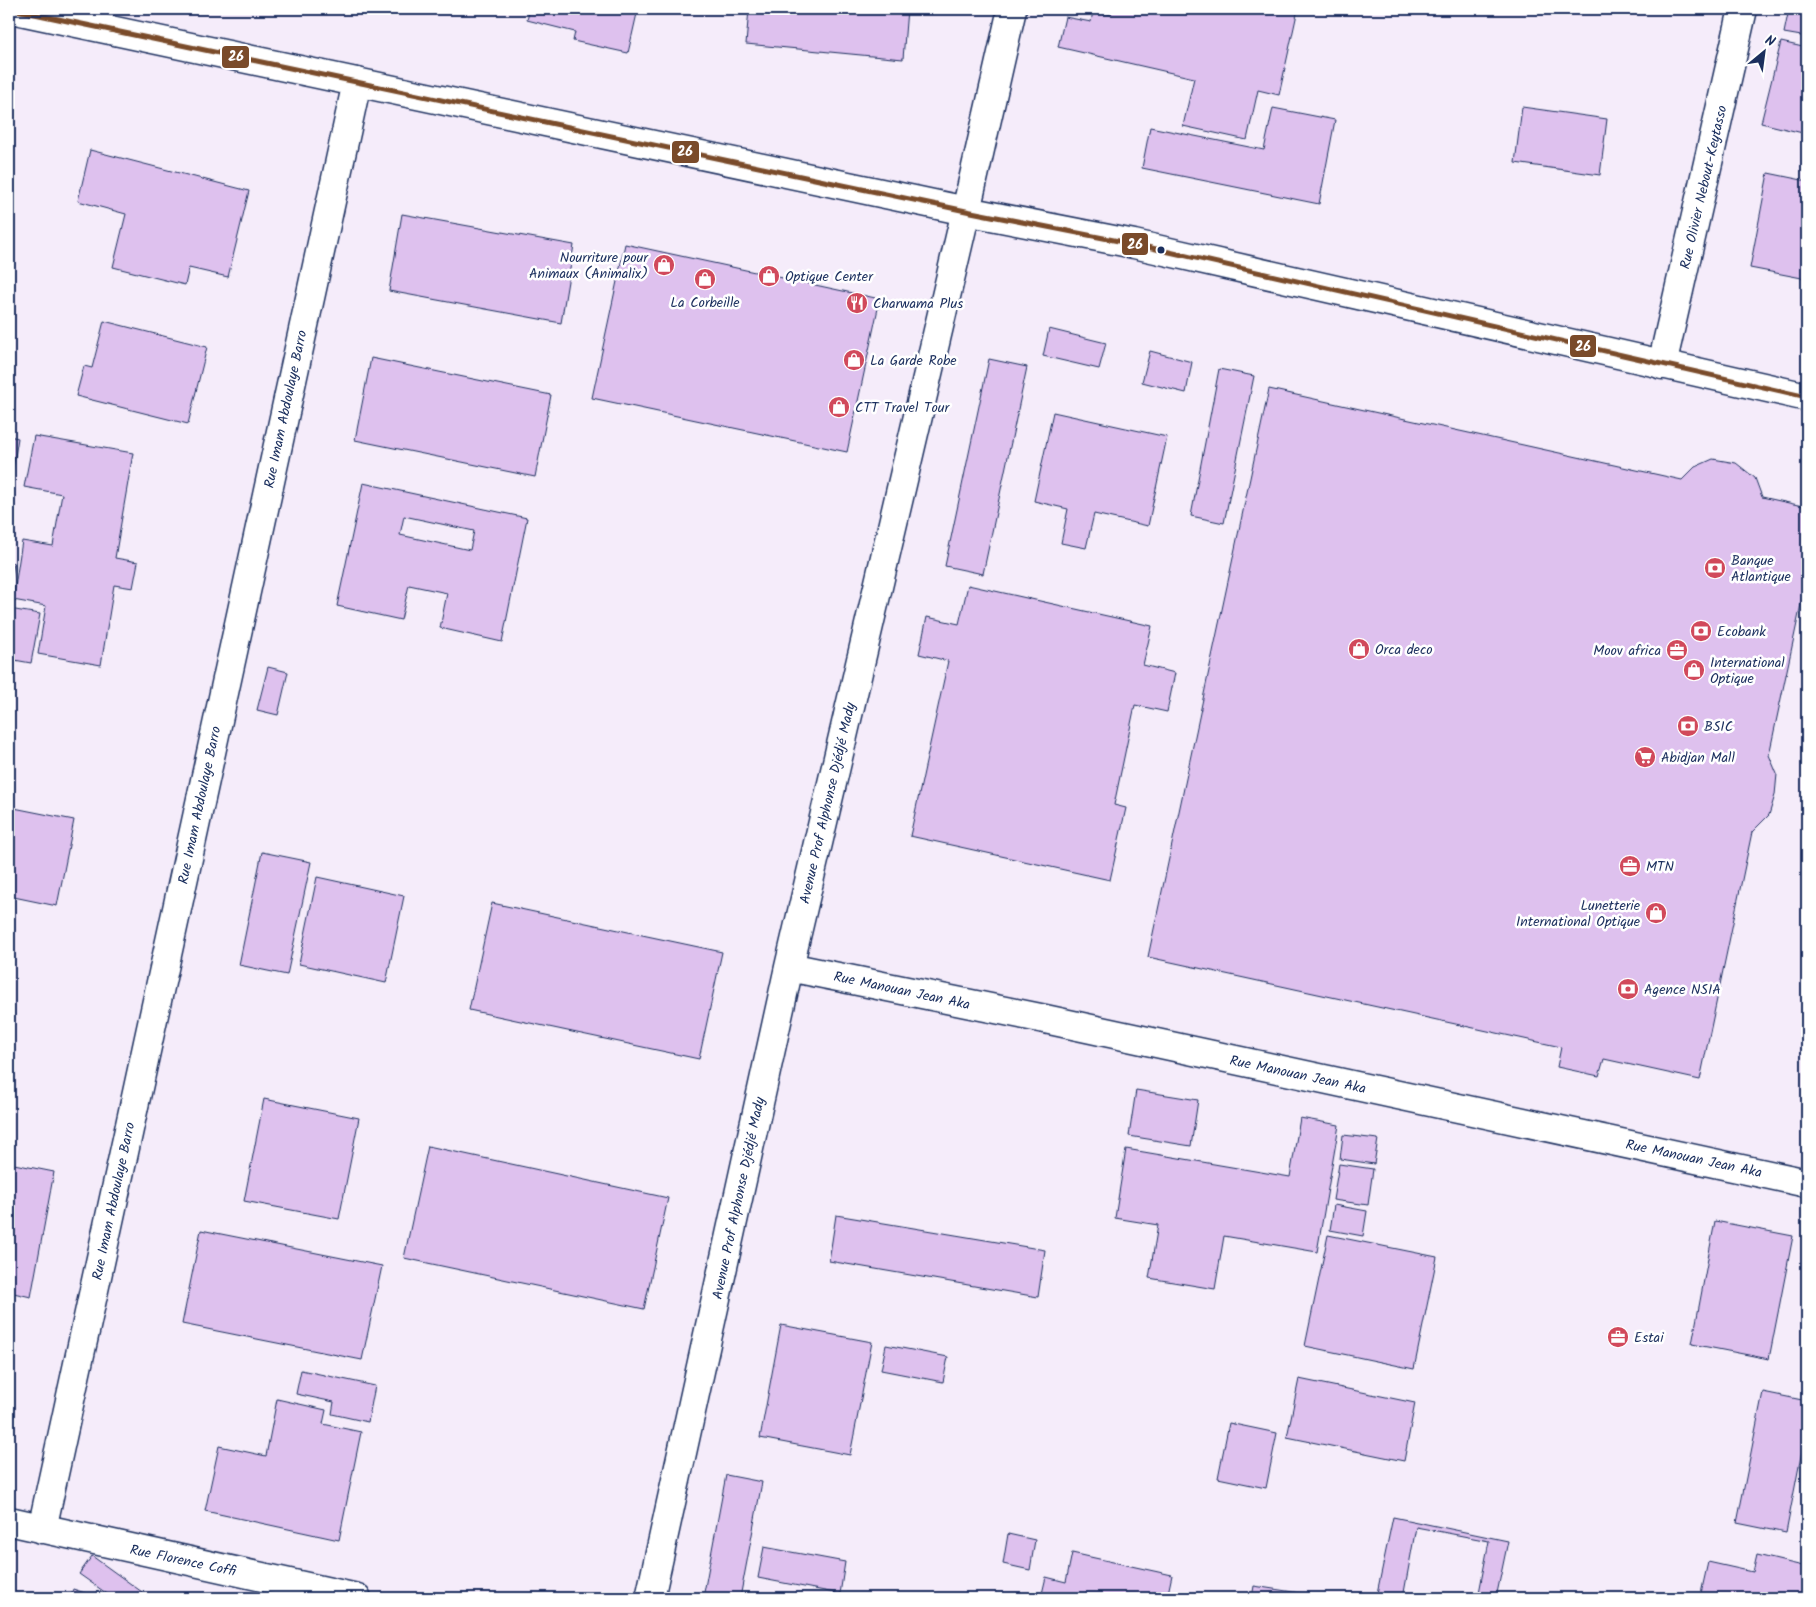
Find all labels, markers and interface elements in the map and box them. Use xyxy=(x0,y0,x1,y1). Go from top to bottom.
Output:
north arrow xyxy=(1738,28,1788,78)
text: N xyxy=(1761,30,1779,53)
line badge: 26 xyxy=(221,45,250,69)
text: 26 xyxy=(228,46,244,68)
street label: Rue Olivier Nebout-Keytasso xyxy=(1674,103,1734,271)
line badge: 26 xyxy=(671,140,700,164)
text: 26 xyxy=(677,141,693,163)
line badge: 26 xyxy=(1121,232,1149,256)
text: 26 xyxy=(1127,234,1143,256)
unlabelled marker xyxy=(1156,245,1166,255)
place label: Nourriture pour Animaux (Animalix) xyxy=(529,247,649,285)
shop icon: Nourriture pour Animaux (Animalix) xyxy=(652,253,676,277)
shop icon: Optique Center xyxy=(757,264,781,288)
place label: Optique Center xyxy=(785,266,874,288)
shop icon: La Corbeille xyxy=(693,267,717,291)
restaurant icon: Charwama Plus xyxy=(845,291,869,315)
place label: La Corbeille xyxy=(670,292,740,314)
place label: Charwama Plus xyxy=(873,293,963,315)
street label: Rue Imam Abdoulaye Barro xyxy=(258,328,313,490)
line badge: 26 xyxy=(1569,334,1597,358)
text: 26 xyxy=(1575,336,1591,358)
shop icon: La Garde Robe xyxy=(842,348,866,372)
place label: La Garde Robe xyxy=(870,350,957,372)
shop icon: CTT Travel Tour xyxy=(827,395,851,419)
place label: CTT Travel Tour xyxy=(855,397,950,419)
place label: Banque Atlantique xyxy=(1731,550,1792,588)
bank icon: Banque Atlantique xyxy=(1703,556,1727,580)
bank icon: Ecobank xyxy=(1689,619,1713,643)
place label: Ecobank xyxy=(1717,621,1766,643)
shop icon: Orca deco xyxy=(1347,637,1371,661)
office icon: Moov africa xyxy=(1665,638,1689,662)
place label: Orca deco xyxy=(1375,639,1432,661)
place label: Moov africa xyxy=(1593,640,1661,662)
place label: International Optique xyxy=(1710,652,1785,690)
shop icon: International Optique xyxy=(1682,658,1706,682)
street label: Avenue Prof Alphonse Djédjé Mady xyxy=(794,700,862,906)
bank icon: BSIC xyxy=(1676,714,1700,738)
place label: BSIC xyxy=(1704,716,1733,738)
street label: Rue Imam Abdoulaye Barro xyxy=(172,724,227,886)
supermarket icon: Abidjan Mall xyxy=(1633,745,1657,769)
place label: Abidjan Mall xyxy=(1661,747,1735,769)
office icon: MTN xyxy=(1618,854,1642,878)
place label: MTN xyxy=(1646,856,1675,878)
place label: Lunetterie International Optique xyxy=(1516,895,1641,933)
shop icon: Lunetterie International Optique xyxy=(1644,901,1668,925)
street label: Rue Manouan Jean Aka xyxy=(832,966,972,1016)
bank icon: Agence NSIA xyxy=(1616,977,1640,1001)
place label: Agence NSIA xyxy=(1644,979,1721,1001)
street label: Rue Manouan Jean Aka xyxy=(1228,1050,1368,1100)
street label: Avenue Prof Alphonse Djédjé Mady xyxy=(707,1095,771,1301)
street label: Rue Imam Abdoulaye Barro xyxy=(86,1120,141,1282)
street label: Rue Manouan Jean Aka xyxy=(1624,1134,1764,1184)
office icon: Estai xyxy=(1606,1325,1630,1349)
place label: Estai xyxy=(1634,1327,1664,1349)
street label: Rue Florence Coffi xyxy=(128,1539,238,1583)

